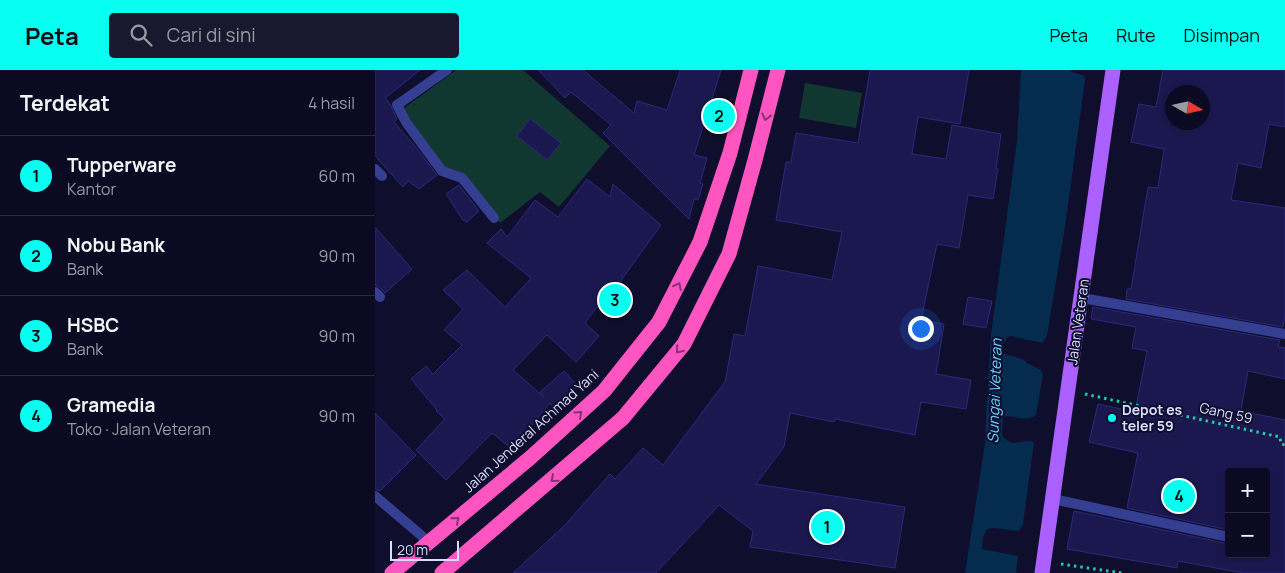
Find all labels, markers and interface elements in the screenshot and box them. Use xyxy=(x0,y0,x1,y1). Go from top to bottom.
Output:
search box xyxy=(109,13,459,58)
text: Peta xyxy=(25,19,79,52)
icon: search xyxy=(127,21,155,49)
text: Cari di sini xyxy=(167,22,256,48)
text: Peta xyxy=(1049,23,1088,47)
text: Rute xyxy=(1116,23,1155,47)
text: Disimpan xyxy=(1183,23,1260,47)
north arrow xyxy=(1165,85,1210,130)
text: Terdekat xyxy=(20,89,110,117)
text: 4 hasil xyxy=(308,92,355,114)
pin: 2 xyxy=(703,97,735,135)
one-way arrow xyxy=(761,113,772,122)
text: Tupperware xyxy=(67,152,176,178)
text: 1 xyxy=(32,165,40,187)
text: 60 m xyxy=(319,165,355,187)
text: Kantor xyxy=(67,178,116,200)
text: Nobu Bank xyxy=(67,232,165,258)
text: 2 xyxy=(31,245,41,267)
text: 90 m xyxy=(319,245,355,267)
text: Bank xyxy=(67,258,103,280)
street label: Jalan Veteran xyxy=(1062,278,1093,366)
pin: 3 xyxy=(599,281,631,319)
one-way arrow xyxy=(672,282,682,291)
text: HSBC xyxy=(67,312,119,338)
your location xyxy=(908,316,934,342)
text: 3 xyxy=(31,325,41,347)
text: 90 m xyxy=(319,325,355,347)
water label: Sungai Veteran xyxy=(982,337,1007,444)
text: Bank xyxy=(67,338,103,360)
one-way arrow xyxy=(676,344,684,353)
street label: Jalan Jenderal Achmad Yani xyxy=(459,365,602,497)
text: Gramedia xyxy=(67,392,156,418)
street label: Gang 59 xyxy=(1198,398,1254,427)
place label: Depot es teler 59 xyxy=(1122,400,1183,435)
text: 4 xyxy=(31,405,41,427)
text: 90 m xyxy=(319,405,355,427)
one-way arrow xyxy=(574,411,583,420)
marker: Depot es teler 59 xyxy=(1106,412,1118,424)
text: Toko · Jalan Veteran xyxy=(67,418,211,440)
map controls xyxy=(1225,468,1270,558)
button: + xyxy=(1225,468,1270,513)
one-way arrow xyxy=(550,473,559,482)
pin: 4 xyxy=(1163,477,1195,515)
pin: 1 xyxy=(811,508,843,546)
button: − xyxy=(1225,513,1270,558)
one-way arrow xyxy=(450,517,459,525)
scale bar xyxy=(390,538,459,561)
text: 20 m xyxy=(397,540,428,559)

